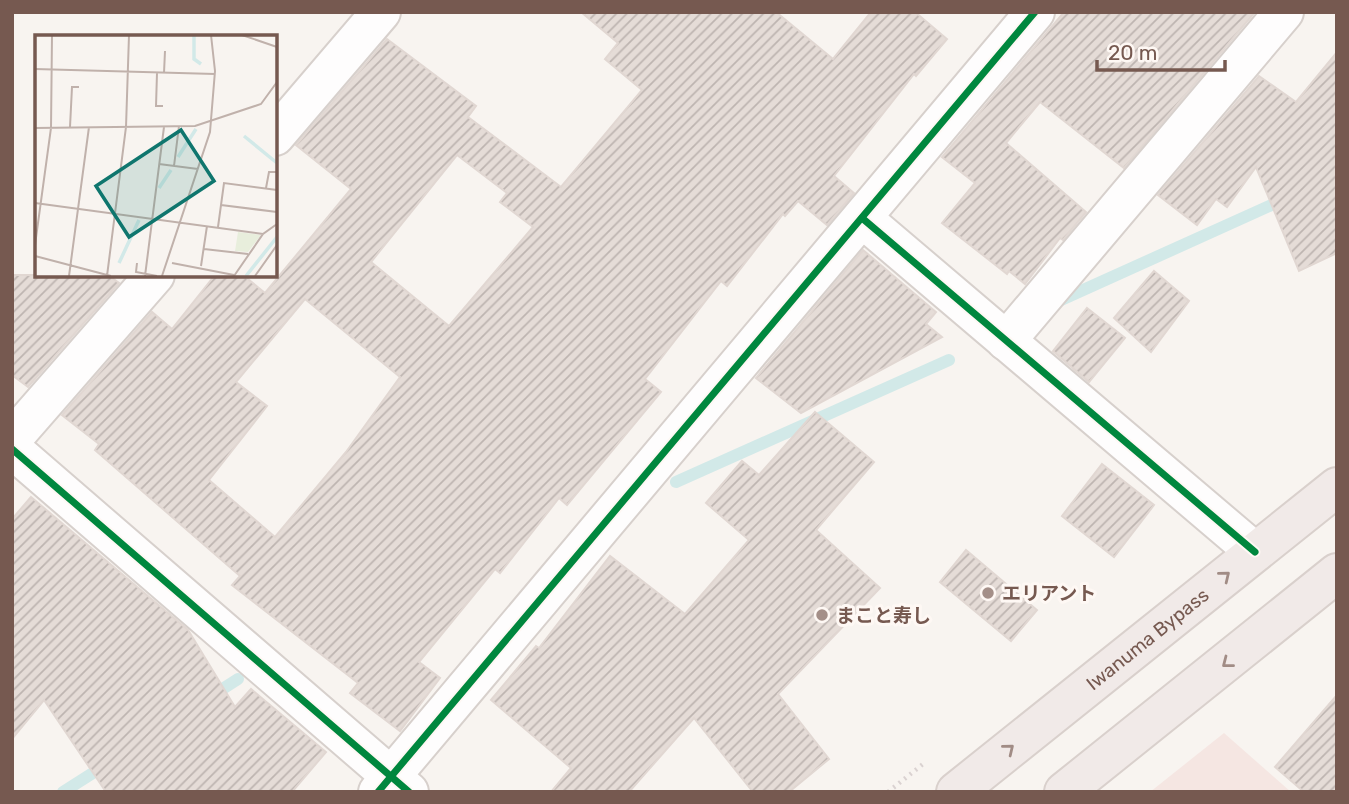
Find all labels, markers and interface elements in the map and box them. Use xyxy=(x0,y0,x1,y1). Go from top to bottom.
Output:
scale bar xyxy=(1097,28,1225,72)
inset map xyxy=(35,35,276,276)
text: 20 m xyxy=(1108,40,1157,65)
one-way arrow xyxy=(1218,571,1230,584)
place label: エリアント xyxy=(1002,582,1096,605)
street label: Iwanuma Bypass xyxy=(1081,583,1213,695)
marker: エリアント xyxy=(980,585,996,601)
place label: まこと寿し xyxy=(836,604,931,627)
marker: まこと寿し xyxy=(814,607,830,623)
one-way arrow xyxy=(1222,654,1234,667)
one-way arrow xyxy=(1002,744,1014,757)

